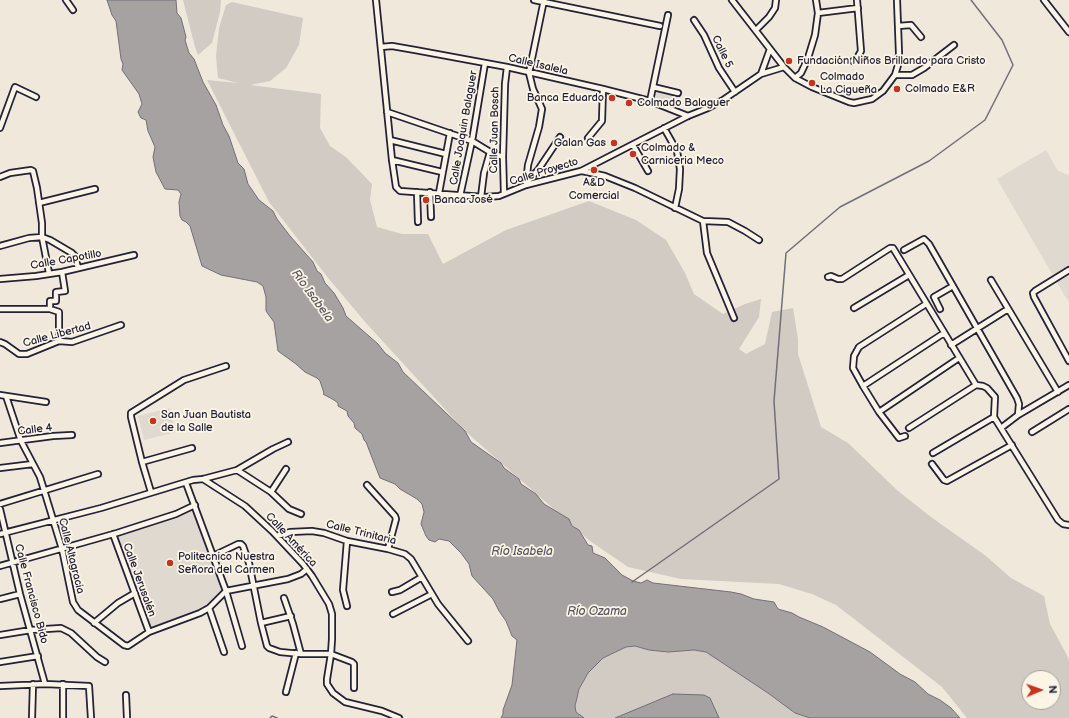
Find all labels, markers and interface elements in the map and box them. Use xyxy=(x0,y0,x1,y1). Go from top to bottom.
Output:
street label: Calle 5 xyxy=(708,34,736,70)
street label: Calle Isalela xyxy=(507,52,569,78)
place label: Fundación Niños Brillando para Cristo xyxy=(797,54,985,68)
marker: Fundación Niños Brillando para Cristo xyxy=(784,56,794,66)
street label: Calle Joaquin Balaguer xyxy=(447,70,481,186)
place label: Colmado La Cigueña xyxy=(820,70,877,96)
marker: Colmado La Cigueña xyxy=(807,78,817,88)
place label: Colmado E&R xyxy=(905,82,975,96)
marker: Colmado E&R xyxy=(892,84,902,94)
street label: Calle Juan Bosch xyxy=(488,87,502,173)
place label: Banca Eduardo xyxy=(527,91,604,105)
marker: Banca Eduardo xyxy=(607,93,617,103)
place label: Colmado Balaguer xyxy=(637,96,730,110)
marker: Colmado Balaguer xyxy=(624,98,634,108)
place label: Galan Gas xyxy=(554,136,606,150)
marker: Galan Gas xyxy=(609,138,619,148)
place label: Colmado & Carniceria Meco xyxy=(641,141,724,167)
marker: Colmado & Carniceria Meco xyxy=(628,149,638,159)
street label: Calle Proyecto xyxy=(508,155,580,189)
marker: A&D Comercial xyxy=(589,165,599,175)
place label: A&D Comercial xyxy=(569,176,619,202)
place label: Banca José xyxy=(434,193,493,207)
marker: Banca José xyxy=(421,195,431,205)
street label: Calle Capotillo xyxy=(29,247,103,273)
water label: Río Isabela xyxy=(288,267,336,325)
street label: Calle Libertad xyxy=(22,320,92,350)
place label: San Juan Bautista de la Salle xyxy=(161,408,251,434)
marker: San Juan Bautista de la Salle xyxy=(148,416,158,426)
street label: Calle 4 xyxy=(17,421,53,439)
street label: Calle América xyxy=(262,510,320,570)
street label: Calle Altagracia xyxy=(55,517,87,595)
street label: Calle Trinitaria xyxy=(325,518,397,548)
street label: Calle Jerusalén xyxy=(120,541,158,619)
street label: Calle Francisco Bido xyxy=(11,543,51,645)
water label: Río Isabela xyxy=(491,545,553,559)
place label: Politecnico Nuestra Señora del Carmen xyxy=(178,550,275,576)
marker: Politecnico Nuestra Señora del Carmen xyxy=(165,558,175,568)
water label: Río Ozama xyxy=(567,605,627,619)
north arrow xyxy=(1021,670,1061,710)
text: N xyxy=(1046,685,1059,694)

